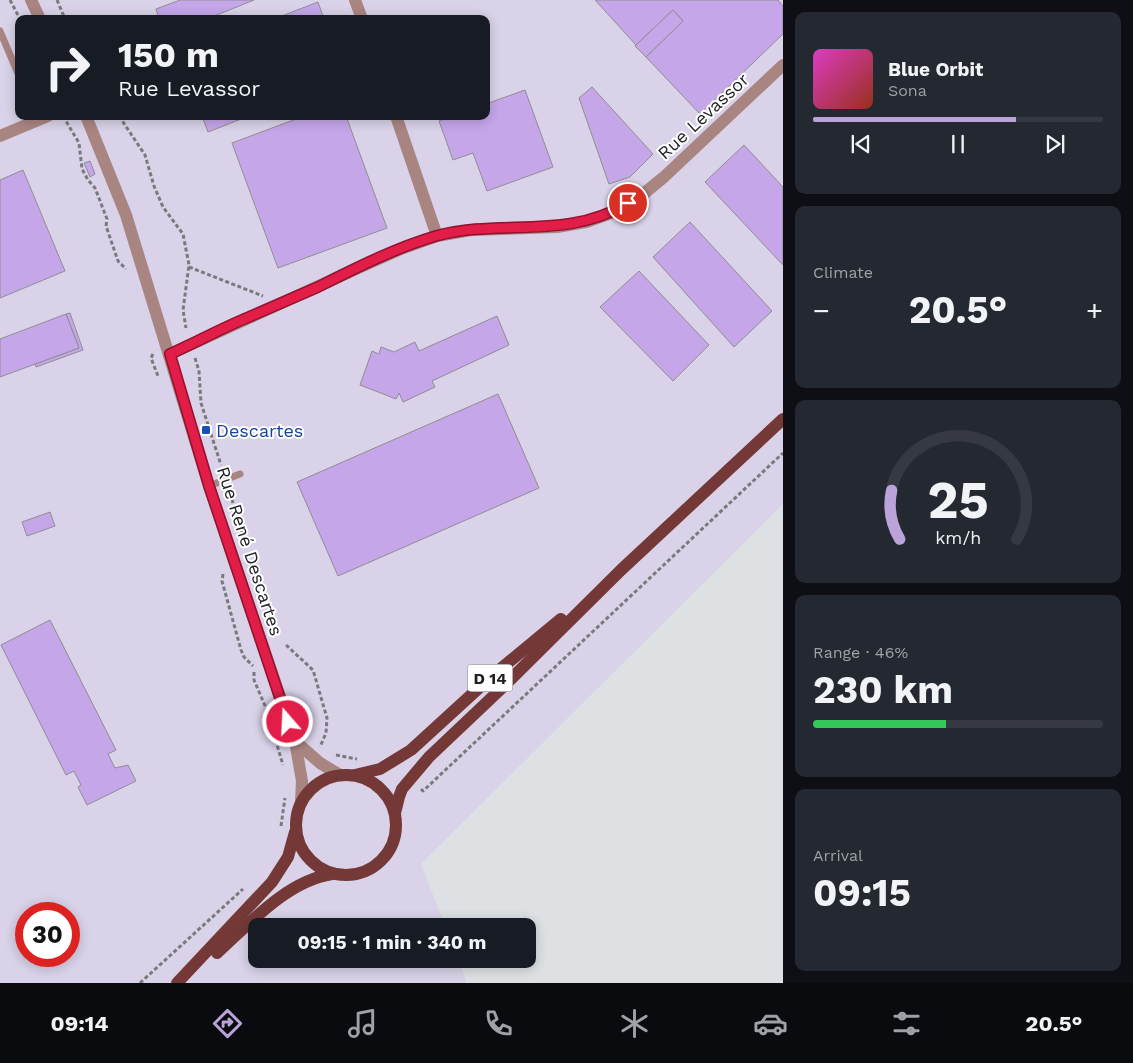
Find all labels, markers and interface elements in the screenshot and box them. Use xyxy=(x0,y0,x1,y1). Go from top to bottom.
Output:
text: 150 m xyxy=(118,34,219,76)
icon: right xyxy=(35,35,100,100)
text: Blue Orbit xyxy=(888,58,983,81)
street label: Rue Levassor xyxy=(653,69,753,163)
text: Rue Levassor xyxy=(118,76,260,101)
text: Sona xyxy=(888,81,927,100)
icon: previous xyxy=(847,130,875,158)
icon: pause xyxy=(944,130,972,158)
icon: next xyxy=(1041,130,1069,158)
pin xyxy=(607,182,649,224)
icon: arrive xyxy=(614,189,642,217)
text: Climate xyxy=(813,263,873,282)
text: 20.5° xyxy=(909,288,1007,332)
text: − xyxy=(813,294,830,327)
text: + xyxy=(1086,294,1103,327)
place label: Descartes xyxy=(216,420,303,441)
marker: Descartes xyxy=(200,424,212,436)
street label: Rue René Descartes xyxy=(213,464,287,638)
text: 25 xyxy=(927,470,989,531)
text: km/h xyxy=(935,527,981,548)
text: Range · 46% xyxy=(813,643,908,662)
road number: D 14 xyxy=(468,664,512,691)
text: 230 km xyxy=(813,668,953,712)
position arrow xyxy=(261,695,313,747)
text: Arrival xyxy=(813,846,863,865)
text: 09:15 xyxy=(813,871,911,915)
speed limit sign: 30 xyxy=(15,902,80,967)
text: 09:15 · 1 min · 340 m xyxy=(298,931,486,954)
icon: directions xyxy=(210,1006,245,1041)
icon: music xyxy=(345,1006,380,1041)
icon: phone xyxy=(481,1006,516,1041)
icon: climate xyxy=(617,1006,652,1041)
icon: car xyxy=(753,1006,788,1041)
icon: filters xyxy=(889,1006,924,1041)
text: 09:14 xyxy=(50,1011,109,1036)
text: 20.5° xyxy=(1025,1011,1083,1036)

